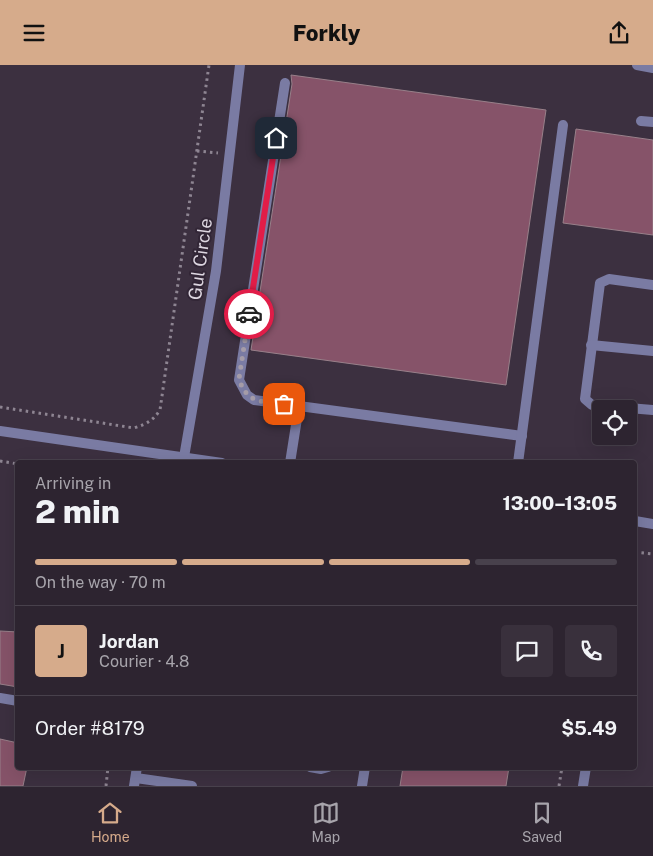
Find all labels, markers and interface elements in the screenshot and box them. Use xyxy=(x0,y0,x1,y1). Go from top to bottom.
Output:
icon: menu xyxy=(20,19,48,47)
icon: share xyxy=(605,19,633,47)
text: Forkly xyxy=(293,20,360,46)
pin xyxy=(255,117,297,159)
icon: home xyxy=(262,124,290,152)
street label: Gul Circle xyxy=(184,217,216,301)
courier xyxy=(224,289,274,339)
icon: car xyxy=(235,300,263,328)
pin xyxy=(263,383,305,425)
icon: bag xyxy=(270,390,298,418)
map controls xyxy=(592,400,637,445)
button: locate xyxy=(592,400,637,445)
text: Arriving in xyxy=(35,474,111,493)
text: 13:00–13:05 xyxy=(502,492,617,514)
text: 2 min xyxy=(35,493,120,530)
text: On the way · 70 m xyxy=(35,573,165,592)
button: chat xyxy=(501,625,553,677)
button: phone xyxy=(565,625,617,677)
text: Jordan xyxy=(99,630,159,652)
text: J xyxy=(57,640,65,662)
text: Courier · 4.8 xyxy=(99,652,189,671)
text: Order #8179 xyxy=(35,717,145,739)
text: $5.49 xyxy=(561,717,617,739)
tab: Home xyxy=(91,799,130,845)
tab: Map xyxy=(312,799,340,845)
tab: Saved xyxy=(522,799,562,845)

